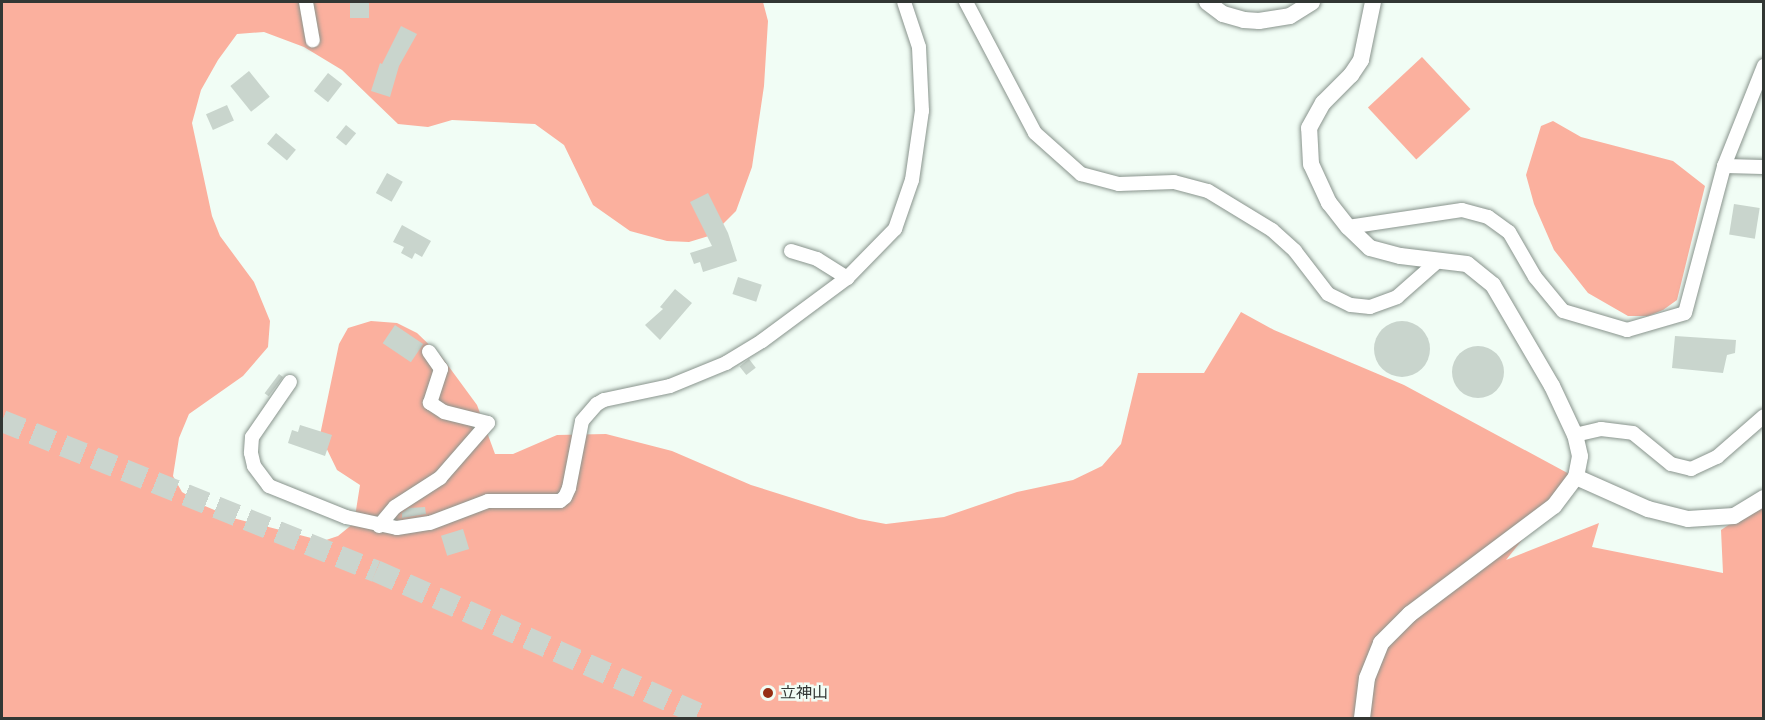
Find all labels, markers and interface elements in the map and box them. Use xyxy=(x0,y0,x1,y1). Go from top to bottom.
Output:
place label: 立神山 xyxy=(780,683,828,703)
marker: 立神山 xyxy=(761,686,775,700)

